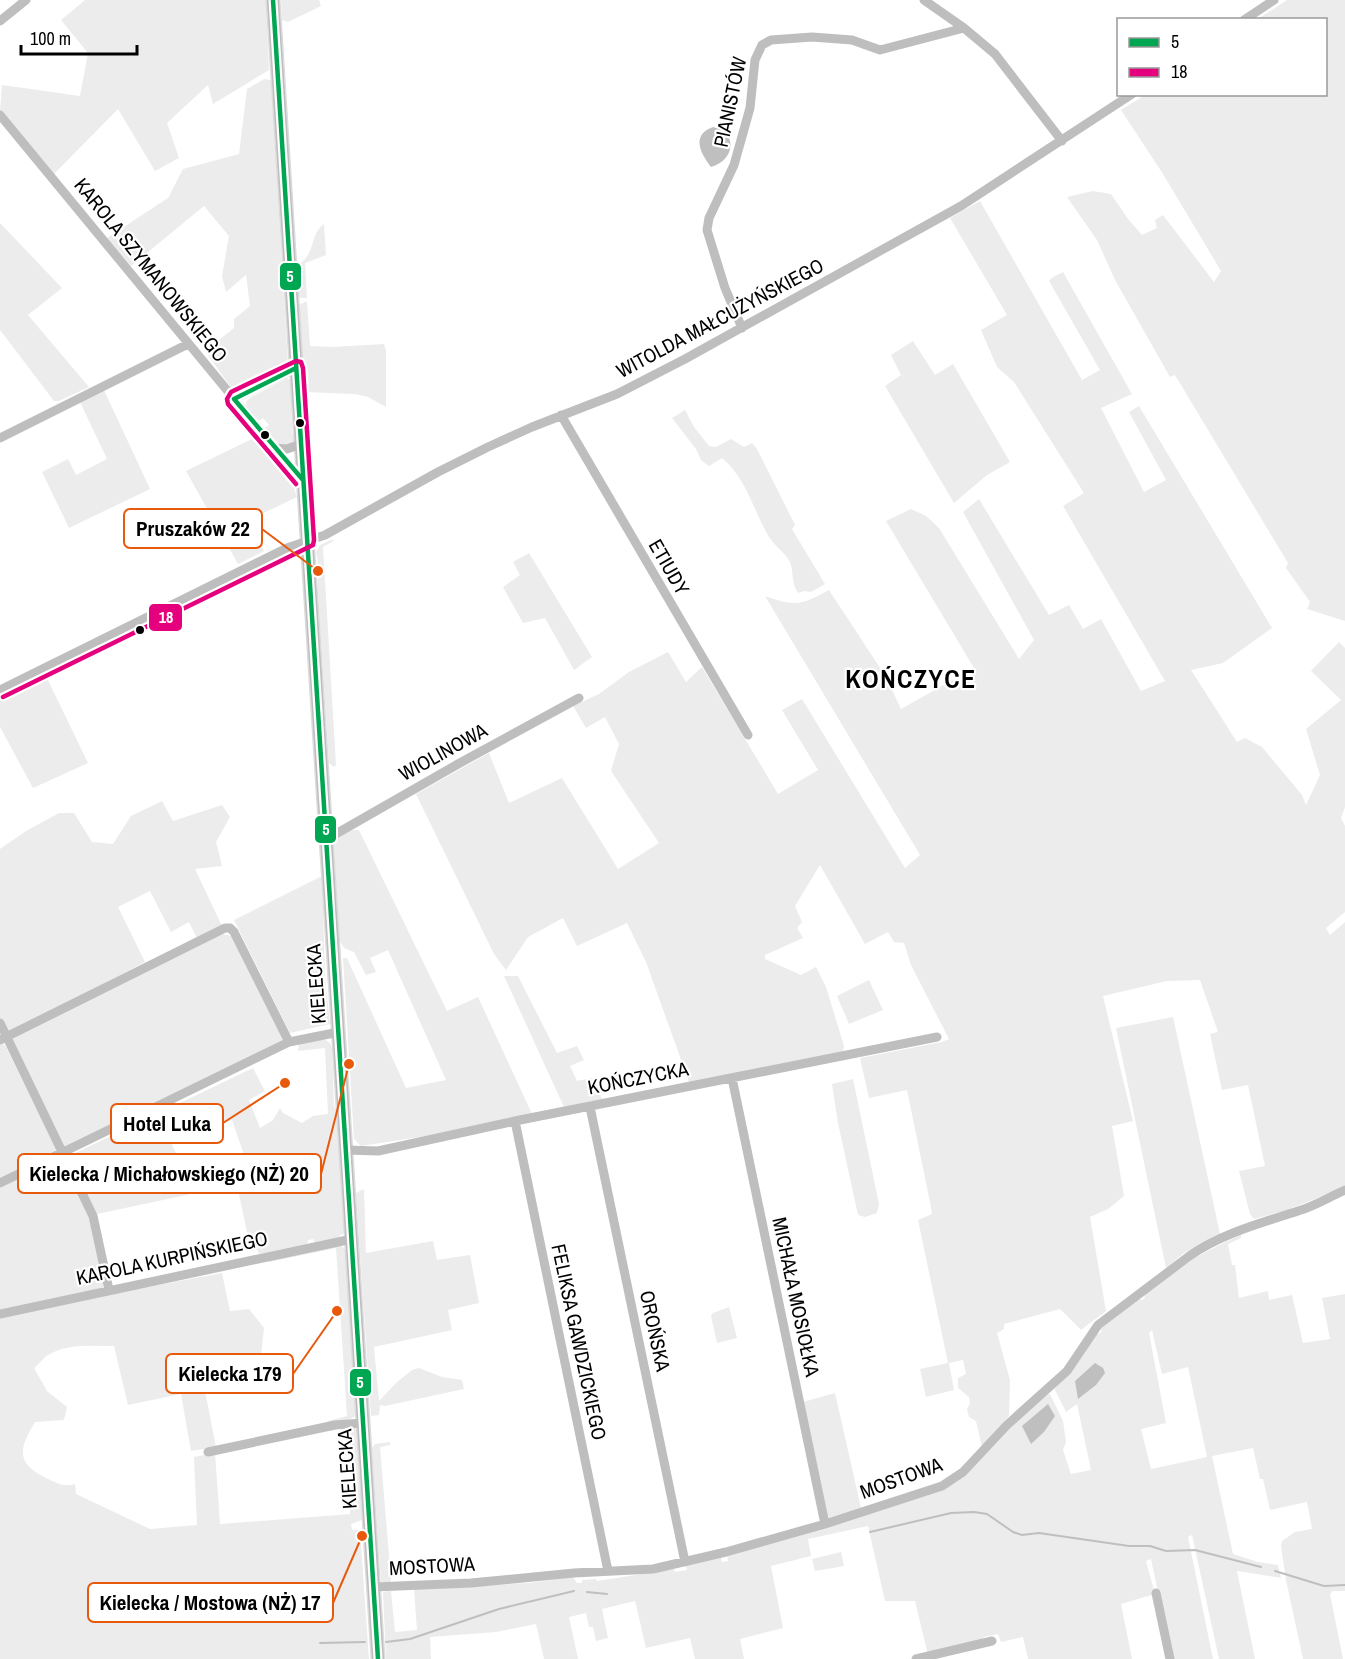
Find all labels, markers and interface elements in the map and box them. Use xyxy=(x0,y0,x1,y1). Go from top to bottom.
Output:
scale bar xyxy=(21,18,136,56)
legend xyxy=(1117,18,1327,96)
text: 100 m xyxy=(30,26,71,51)
text: 5 xyxy=(1171,29,1179,54)
street label: PIANISTÓW xyxy=(707,54,752,150)
text: 18 xyxy=(1171,59,1187,84)
street label: KAROLA SZYMANOWSKIEGO xyxy=(69,172,234,367)
street label: WITOLDA MAŁCUŻYŃSKIEGO xyxy=(611,251,828,384)
line badge: 5 xyxy=(279,262,302,291)
text: 5 xyxy=(286,265,294,287)
unlabelled marker xyxy=(294,417,306,429)
unlabelled marker xyxy=(259,429,271,441)
callout: Pruszaków 22 xyxy=(124,509,262,548)
text: Pruszaków 22 xyxy=(136,514,250,543)
street label: ETIUDY xyxy=(643,534,696,600)
line badge: 18 xyxy=(148,603,183,632)
text: 18 xyxy=(159,606,173,628)
unlabelled marker xyxy=(134,624,146,636)
district label: KOŃCZYCE xyxy=(845,661,977,696)
street label: WIOLINOWA xyxy=(394,716,492,787)
line badge: 5 xyxy=(314,815,337,844)
text: 5 xyxy=(322,818,330,840)
street label: KIELECKA xyxy=(299,943,332,1025)
street label: KOŃCZYCKA xyxy=(585,1055,691,1100)
callout: Hotel Luka xyxy=(111,1104,223,1143)
text: Hotel Luka xyxy=(123,1109,211,1138)
callout: Kielecka / Michałowskiego (NŻ) 20 xyxy=(18,1154,321,1193)
text: Kielecka / Michałowskiego (NŻ) 20 xyxy=(29,1159,309,1188)
street label: MICHAŁA MOSIOŁKA xyxy=(766,1215,827,1379)
street label: KAROLA KURPIŃSKIEGO xyxy=(74,1224,270,1291)
street label: FELIKSA GAWDZICKIEGO xyxy=(546,1241,613,1442)
street label: OROŃSKA xyxy=(634,1288,677,1374)
callout: Kielecka 179 xyxy=(166,1354,293,1393)
text: Kielecka 179 xyxy=(178,1359,282,1388)
line badge: 5 xyxy=(349,1368,372,1397)
text: 5 xyxy=(356,1371,364,1393)
street label: KIELECKA xyxy=(330,1428,363,1510)
street label: MOSTOWA xyxy=(856,1450,946,1505)
street label: MOSTOWA xyxy=(388,1550,476,1581)
callout: Kielecka / Mostowa (NŻ) 17 xyxy=(88,1583,333,1622)
text: Kielecka / Mostowa (NŻ) 17 xyxy=(99,1588,321,1617)

